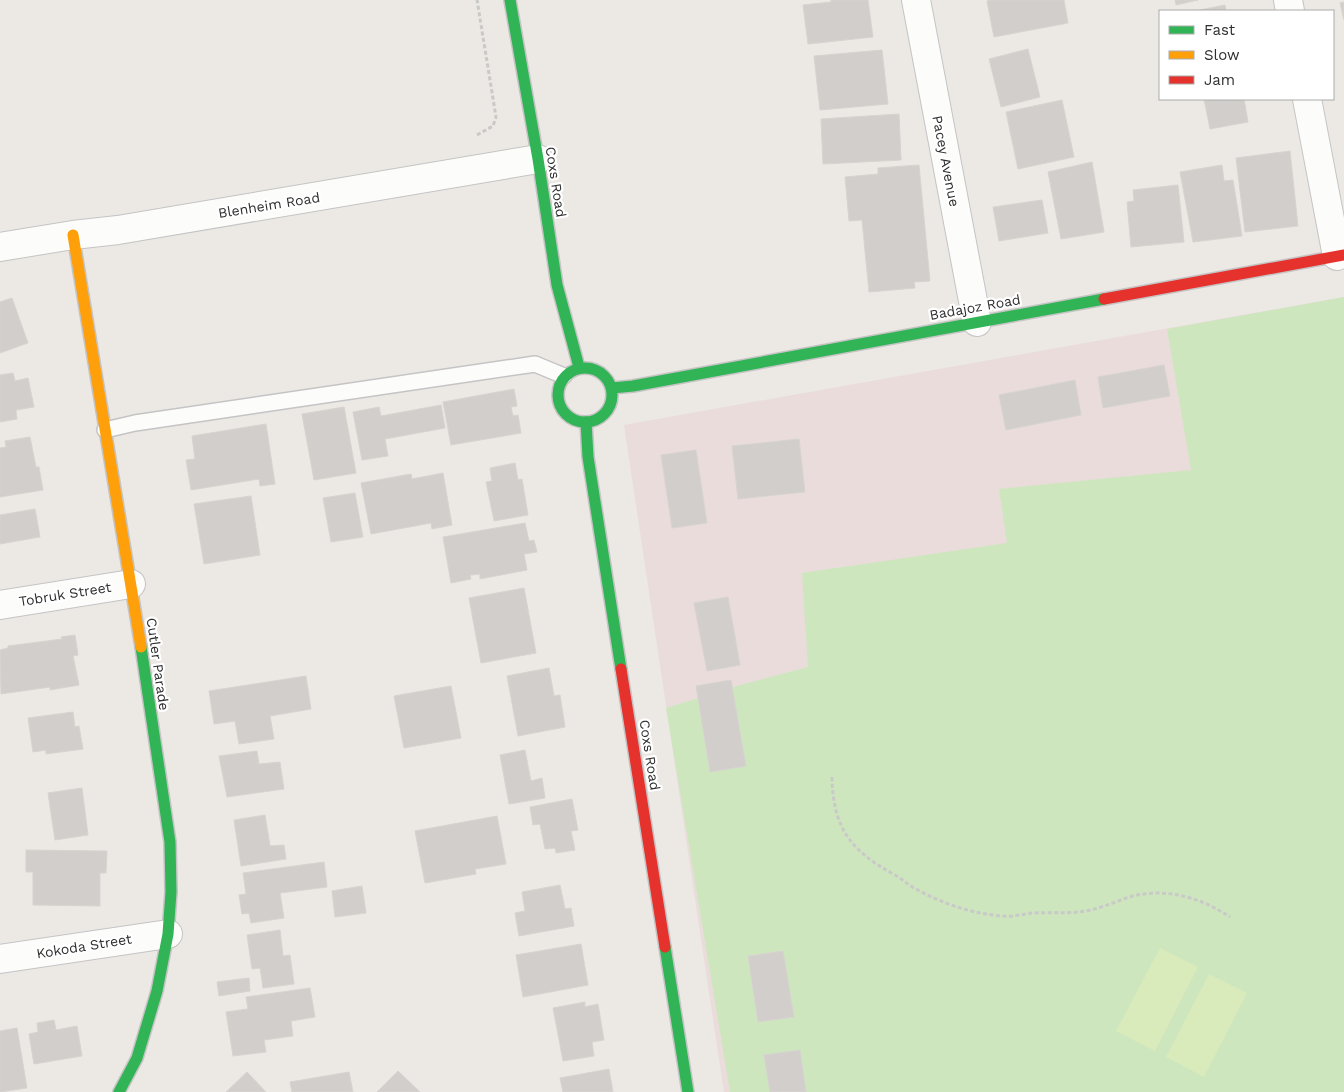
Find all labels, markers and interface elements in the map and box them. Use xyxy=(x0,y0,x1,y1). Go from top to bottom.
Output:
legend xyxy=(1159,10,1334,100)
text: Fast xyxy=(1204,21,1236,39)
text: Slow xyxy=(1204,46,1240,64)
text: Jam xyxy=(1204,71,1235,89)
street label: Pacey Avenue xyxy=(929,114,963,208)
street label: Coxs Road xyxy=(543,146,569,218)
street label: Blenheim Road xyxy=(217,189,321,221)
street label: Badajoz Road xyxy=(928,291,1022,323)
street label: Tobruk Street xyxy=(18,579,112,609)
street label: Cutler Parade xyxy=(144,617,172,711)
street label: Coxs Road xyxy=(637,719,663,791)
street label: Kokoda Street xyxy=(35,931,133,961)

